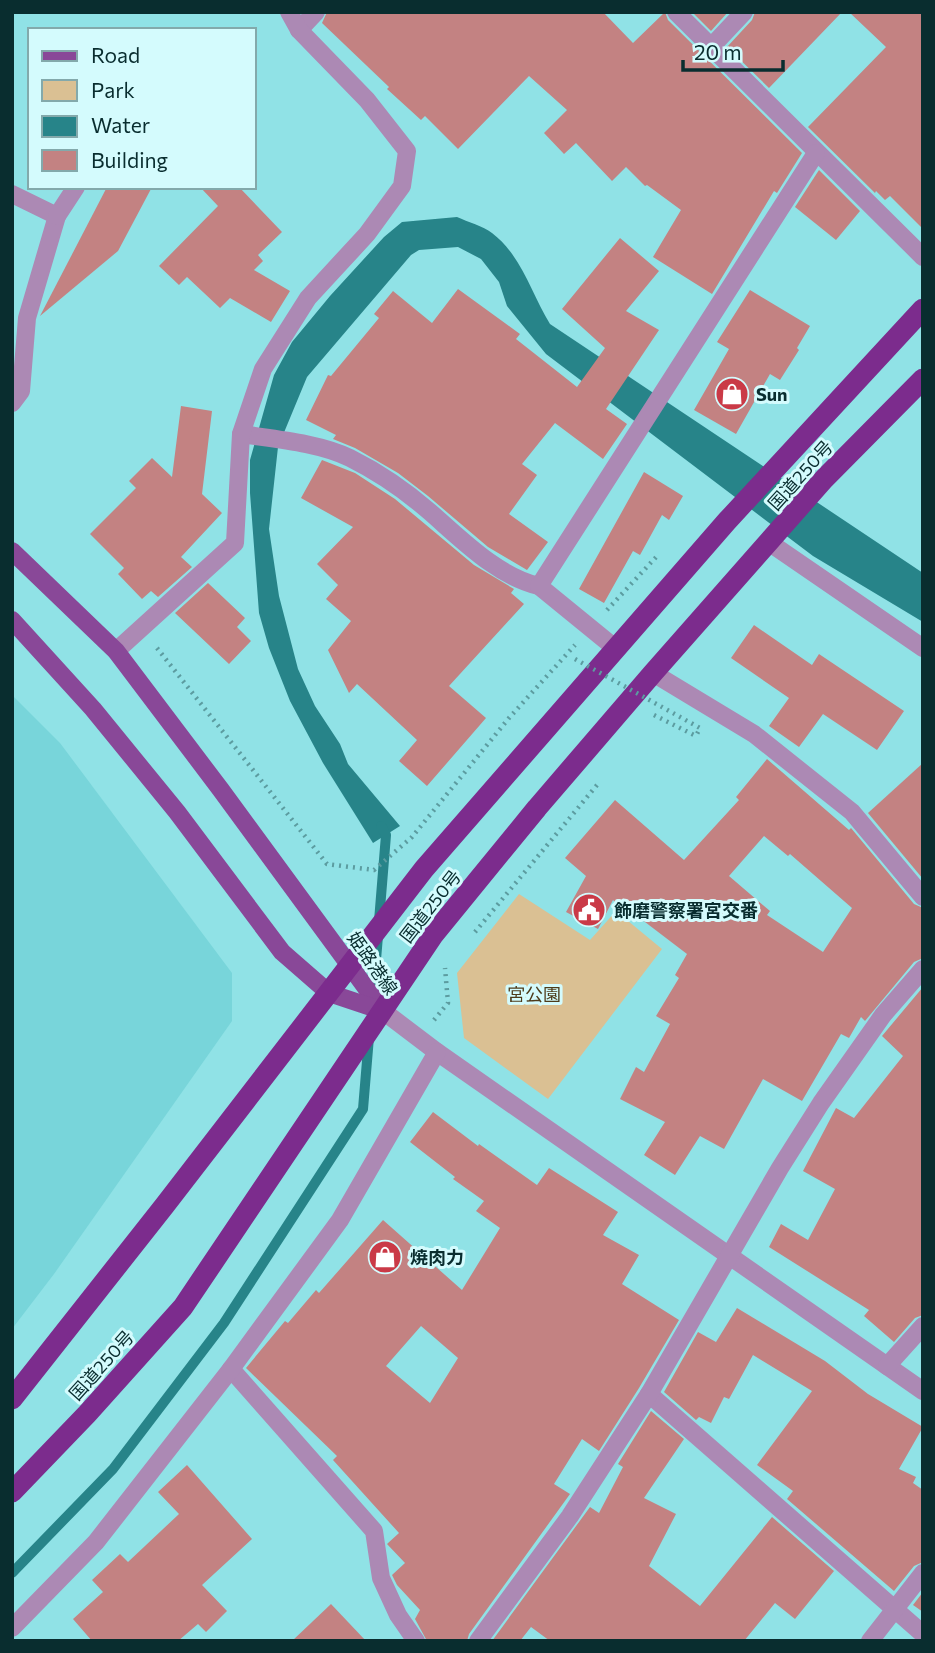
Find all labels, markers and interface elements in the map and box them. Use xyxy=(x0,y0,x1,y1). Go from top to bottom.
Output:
legend xyxy=(28,28,256,189)
scale bar xyxy=(683,28,783,72)
text: 20 m xyxy=(694,39,742,64)
text: Road xyxy=(91,42,140,67)
text: Park xyxy=(91,77,135,102)
text: Water xyxy=(91,112,150,137)
text: Building xyxy=(91,147,168,172)
shop icon: Sun xyxy=(713,375,751,413)
place label: Sun xyxy=(756,383,788,405)
street label: 国道250号 xyxy=(763,436,837,514)
street label: 国道250号 xyxy=(395,865,465,947)
public building icon: 飾磨警察署宮交番 xyxy=(570,891,608,929)
place label: 飾磨警察署宮交番 xyxy=(614,899,758,921)
street label: 姫路港線 xyxy=(343,927,403,999)
park label: 宮公園 xyxy=(507,983,561,1005)
shop icon: 焼肉力 xyxy=(366,1238,404,1276)
place label: 焼肉力 xyxy=(410,1246,464,1268)
street label: 国道250号 xyxy=(64,1326,138,1404)

